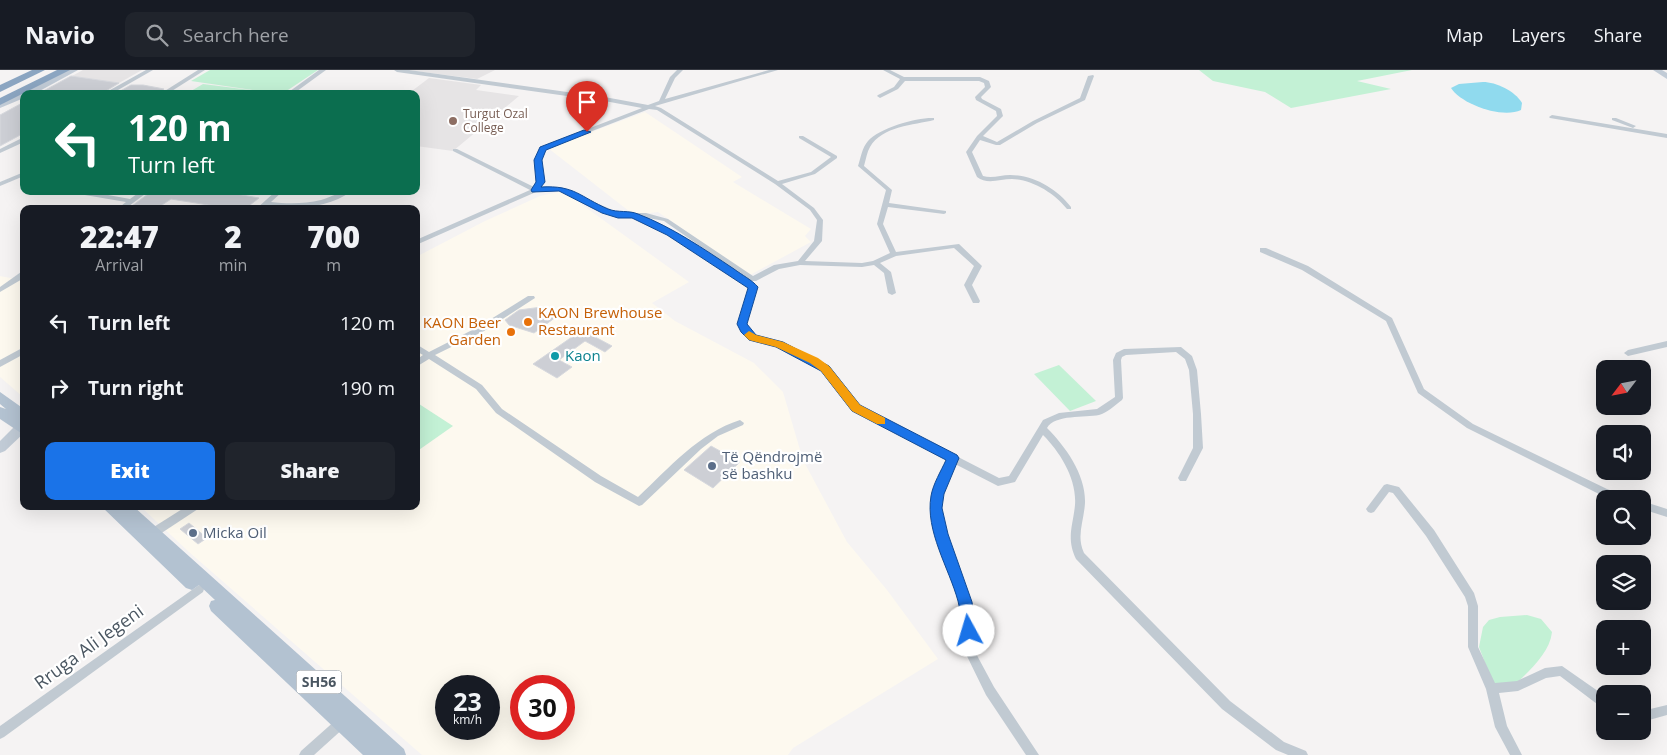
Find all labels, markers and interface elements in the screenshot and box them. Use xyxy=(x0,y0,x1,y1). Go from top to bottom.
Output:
search box xyxy=(125,12,475,57)
text: Navio xyxy=(25,18,95,51)
icon: search xyxy=(143,21,171,49)
text: Search here xyxy=(183,22,289,48)
text: Map xyxy=(1446,23,1483,47)
text: Layers xyxy=(1511,23,1566,47)
text: Share xyxy=(1594,23,1642,47)
pin xyxy=(566,81,608,132)
icon: arrive xyxy=(573,88,601,116)
text: 120 m xyxy=(128,104,232,151)
place label: Turgut Ozal College xyxy=(463,105,528,136)
icon: left xyxy=(45,110,110,175)
marker: Turgut Ozal College xyxy=(447,115,459,127)
text: Turn left xyxy=(128,149,215,179)
text: 22:47 xyxy=(80,216,159,257)
text: 2 xyxy=(224,216,242,257)
text: 700 xyxy=(307,216,360,257)
text: Arrival xyxy=(95,254,143,276)
text: min xyxy=(219,254,247,276)
text: m xyxy=(326,254,341,276)
place label: KAON Brewhouse Restaurant xyxy=(538,302,662,339)
icon: left xyxy=(45,309,73,337)
text: Turn left xyxy=(88,310,170,336)
text: 120 m xyxy=(340,310,395,336)
place label: KAON Beer Garden xyxy=(423,312,501,349)
marker: KAON Brewhouse Restaurant xyxy=(522,316,534,328)
marker: KAON Beer Garden xyxy=(505,326,517,338)
place label: Kaon xyxy=(565,345,601,365)
marker: Kaon xyxy=(549,350,561,362)
north arrow xyxy=(1596,360,1651,415)
map controls xyxy=(1596,360,1651,740)
icon: right xyxy=(45,374,73,402)
text: Turn right xyxy=(88,375,183,401)
text: 190 m xyxy=(340,375,395,401)
button: sound xyxy=(1596,425,1651,480)
button: Exit xyxy=(45,442,215,500)
button: Share xyxy=(225,442,395,500)
place label: Të Qëndrojmë së bashku xyxy=(722,446,822,483)
marker: Të Qëndrojmë së bashku xyxy=(706,460,718,472)
button: search xyxy=(1596,490,1651,545)
place label: Micka Oil xyxy=(203,522,267,542)
marker: Micka Oil xyxy=(187,527,199,539)
button: layers xyxy=(1596,555,1651,610)
street label: Rruga Ali Jegeni xyxy=(29,598,148,694)
position arrow xyxy=(942,604,994,656)
button: + xyxy=(1596,620,1651,675)
road number: SH56 xyxy=(296,670,342,694)
speed limit sign: 30 xyxy=(510,675,575,740)
text: 23 xyxy=(453,684,482,718)
button: − xyxy=(1596,685,1651,740)
text: km/h xyxy=(453,711,482,728)

